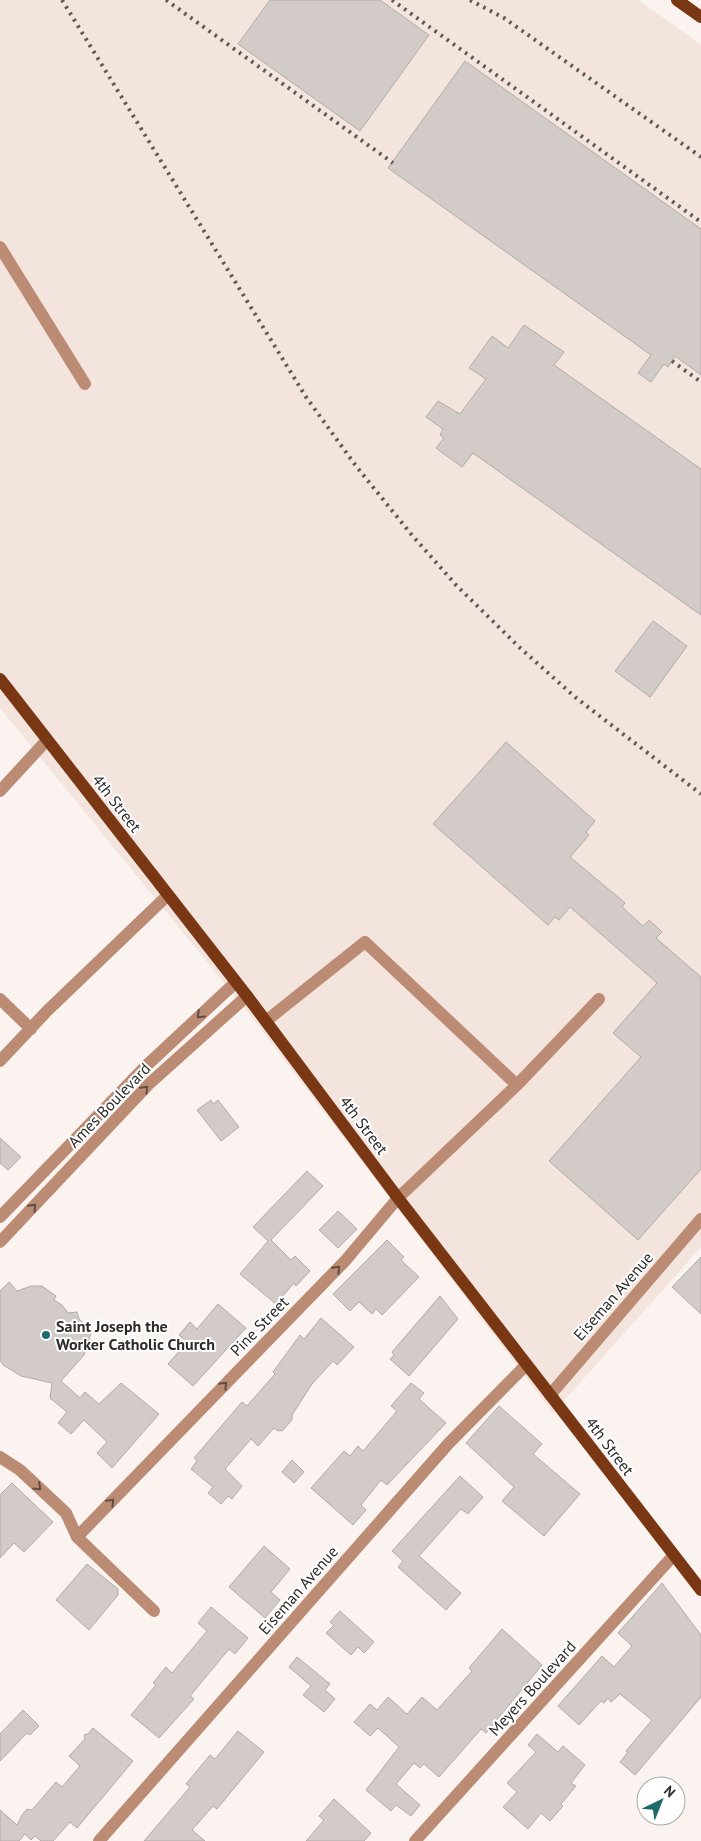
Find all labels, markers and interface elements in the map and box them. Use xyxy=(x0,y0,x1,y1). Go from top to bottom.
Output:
street label: 4th Street xyxy=(88,770,146,836)
one-way arrow xyxy=(197,1010,206,1019)
street label: Ames Boulevard xyxy=(64,1058,154,1152)
one-way arrow xyxy=(139,1085,148,1094)
street label: 4th Street xyxy=(336,1092,393,1159)
one-way arrow xyxy=(27,1204,36,1213)
street label: Eiseman Avenue xyxy=(569,1247,657,1345)
one-way arrow xyxy=(332,1266,341,1275)
street label: Pine Street xyxy=(226,1292,293,1360)
place label: Saint Joseph the Worker Catholic Church xyxy=(56,1316,215,1354)
marker: Saint Joseph the Worker Catholic Church xyxy=(40,1329,52,1341)
one-way arrow xyxy=(218,1382,227,1391)
street label: 4th Street xyxy=(582,1413,639,1480)
one-way arrow xyxy=(33,1481,42,1490)
one-way arrow xyxy=(105,1498,114,1507)
street label: Eiseman Avenue xyxy=(254,1541,342,1639)
street label: Meyers Boulevard xyxy=(484,1636,580,1740)
north arrow xyxy=(636,1776,686,1826)
text: N xyxy=(660,1782,679,1801)

